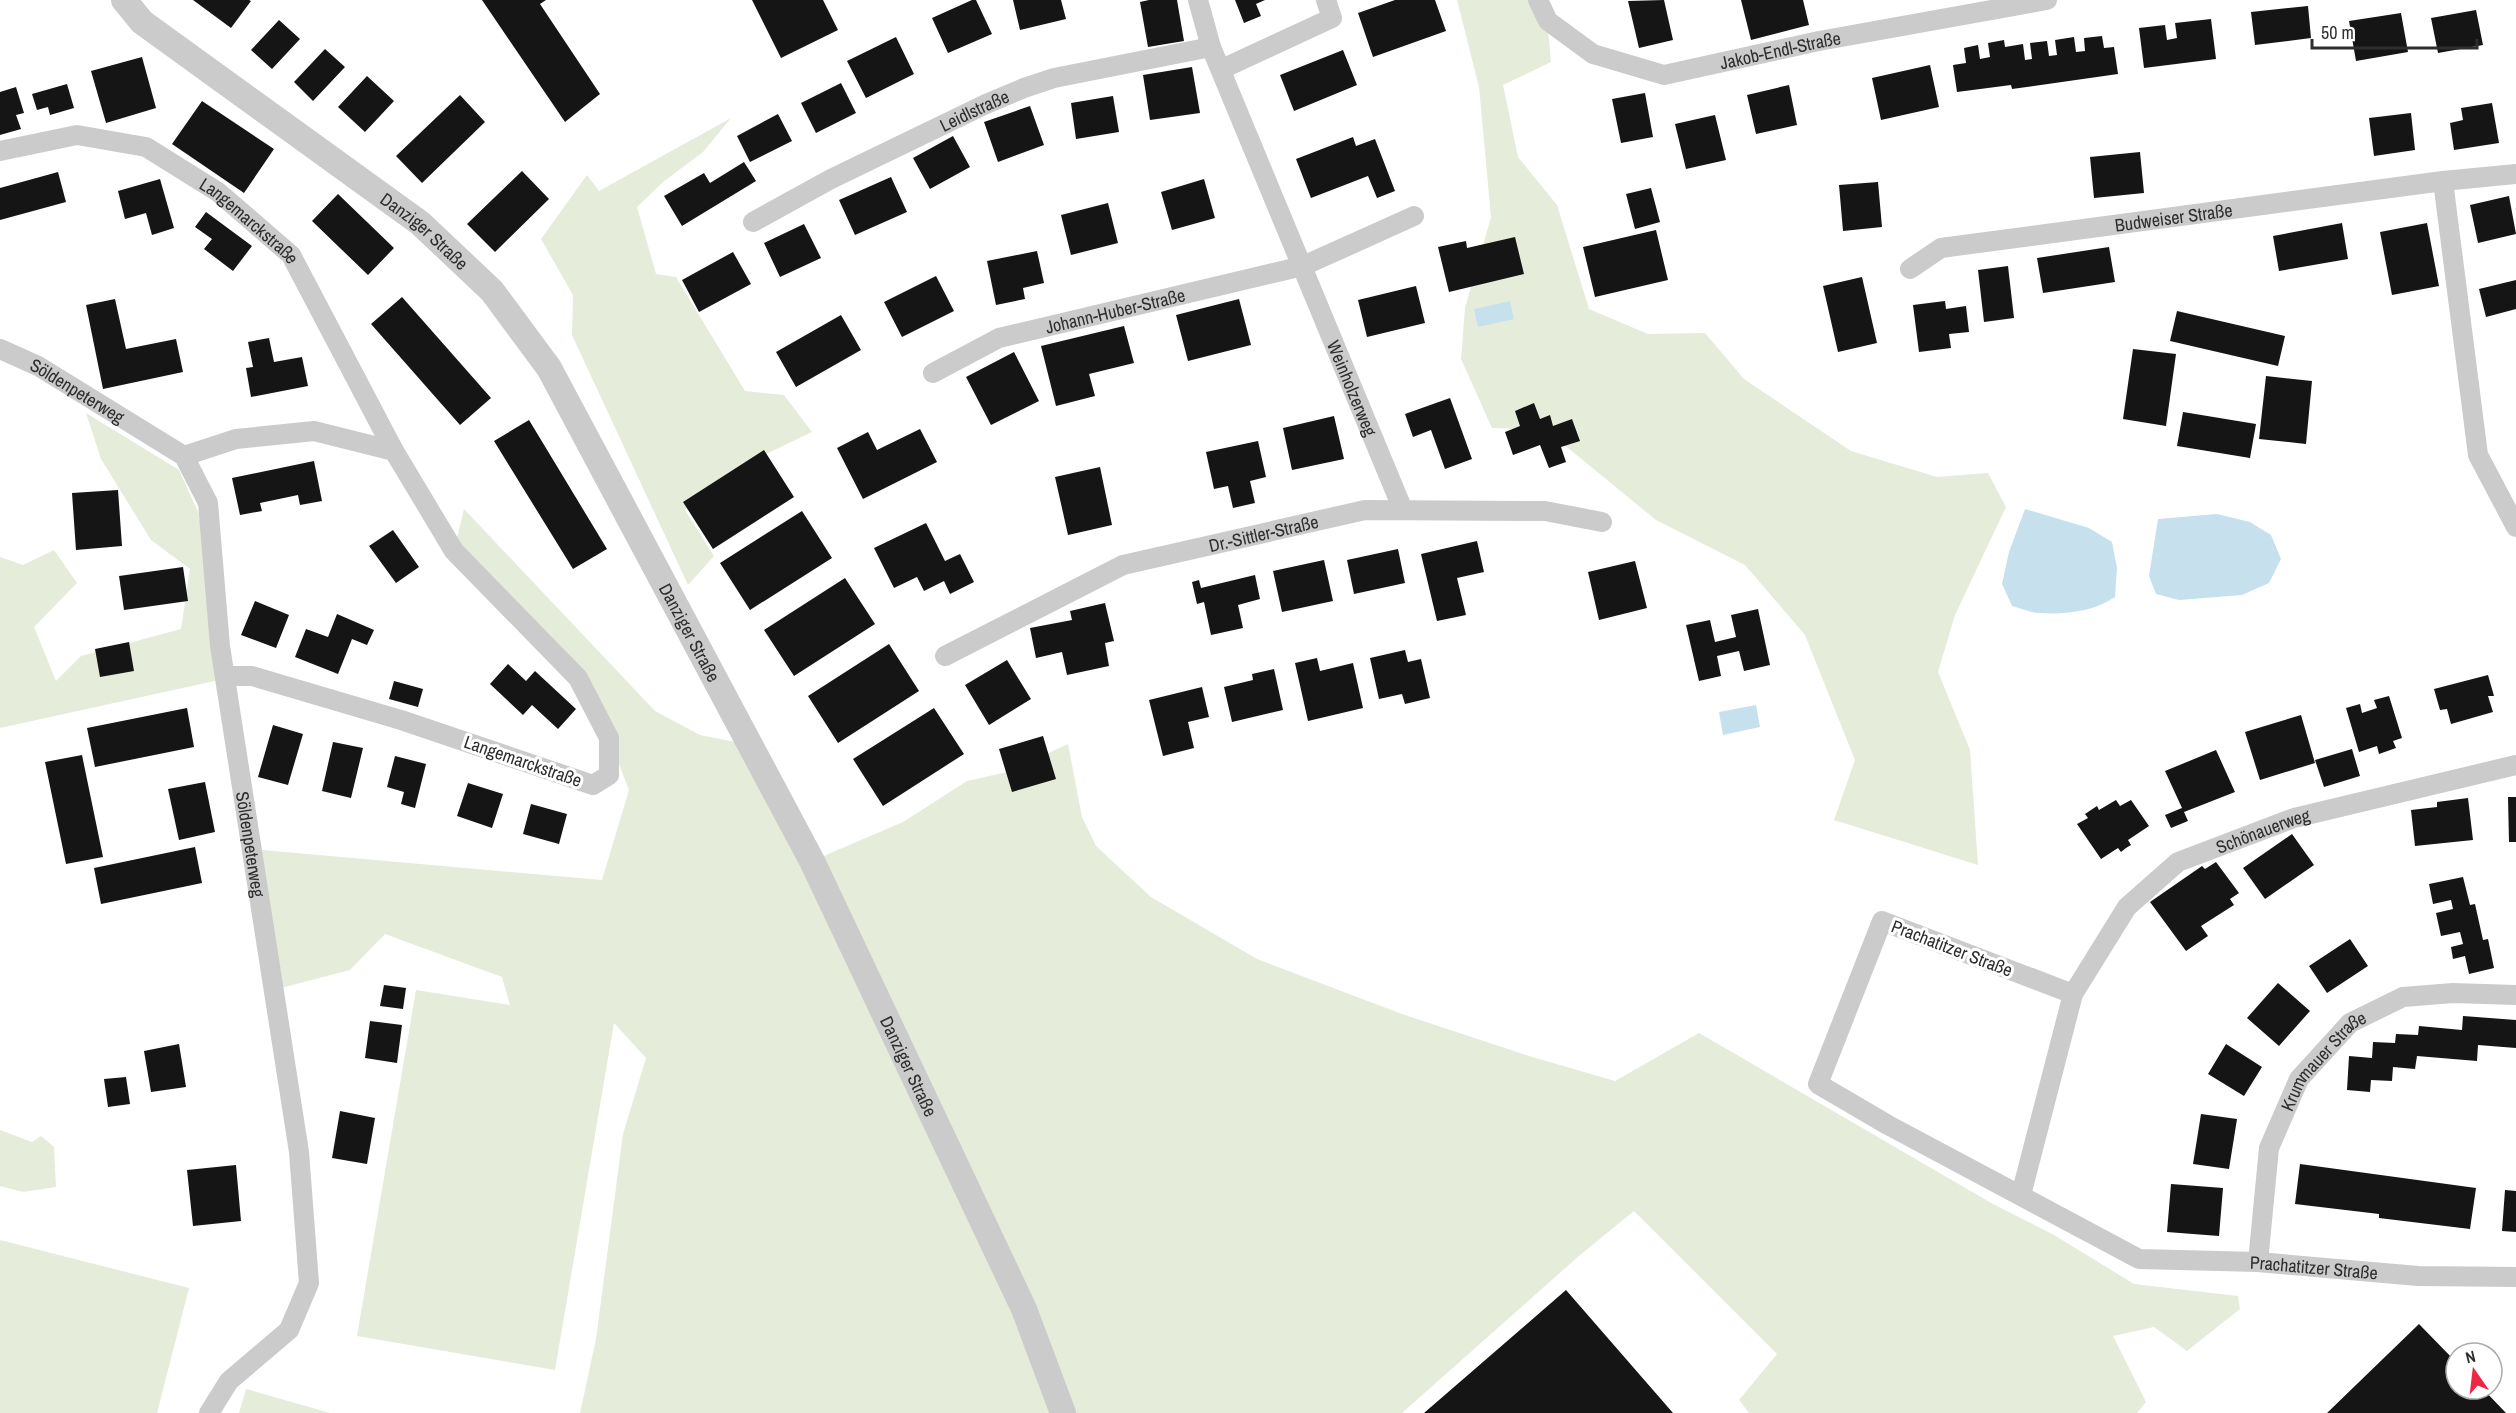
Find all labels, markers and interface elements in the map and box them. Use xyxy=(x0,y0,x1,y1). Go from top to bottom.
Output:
scale bar xyxy=(2312,12,2477,50)
text: 50 m xyxy=(2321,20,2354,45)
street label: Jakob-Endl-Straße xyxy=(1717,25,1843,75)
street label: Leidlstraße xyxy=(935,83,1013,137)
street label: Langemarckstraße xyxy=(195,171,306,268)
street label: Danziger Straße xyxy=(376,186,474,275)
street label: Budweiser Straße xyxy=(2113,197,2234,237)
street label: Johann-Huber-Straße xyxy=(1043,282,1188,339)
street label: Weinholzerweg xyxy=(1321,336,1384,440)
street label: Söldenpeterweg xyxy=(26,352,130,429)
street label: Dr.-Sittler-Straße xyxy=(1206,509,1321,558)
street label: Danziger Straße xyxy=(654,579,727,686)
street label: Langemarckstraße xyxy=(461,729,585,793)
street label: Söldenpeterweg xyxy=(230,789,272,900)
street label: Schönauerweg xyxy=(2212,802,2313,859)
street label: Prachatitzer Straße xyxy=(1888,913,2016,983)
street label: Krummauer Straße xyxy=(2274,1005,2370,1115)
street label: Danziger Straße xyxy=(875,1012,944,1120)
street label: Prachatitzer Straße xyxy=(2250,1249,2379,1285)
north arrow xyxy=(2444,1341,2504,1401)
text: N xyxy=(2463,1345,2478,1368)

